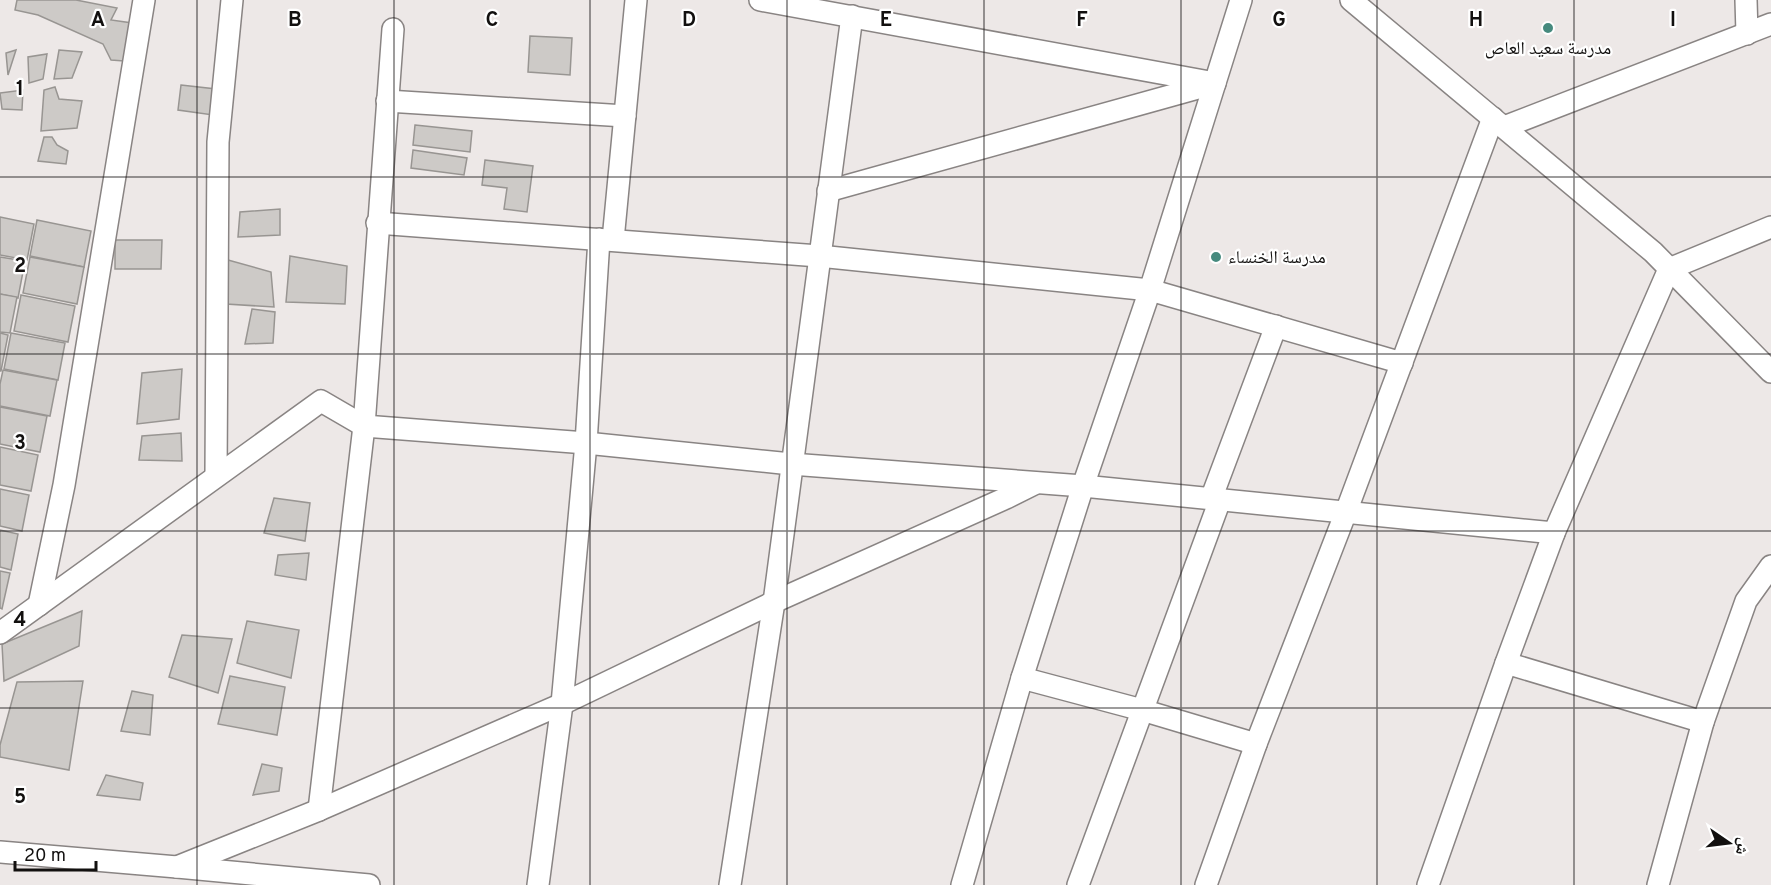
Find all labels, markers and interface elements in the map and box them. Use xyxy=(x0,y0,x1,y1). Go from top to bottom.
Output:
text: A xyxy=(91,8,105,34)
text: B xyxy=(288,8,302,34)
text: C xyxy=(486,8,498,34)
text: D xyxy=(682,8,696,34)
text: E xyxy=(880,8,892,34)
text: F xyxy=(1076,8,1088,34)
text: G xyxy=(1272,8,1286,34)
text: H xyxy=(1469,8,1483,34)
text: I xyxy=(1670,8,1676,34)
marker: مدرسة سعيد العاص xyxy=(1541,21,1555,35)
place label: مدرسة سعيد العاص xyxy=(1485,38,1611,61)
text: 1 xyxy=(16,77,24,103)
place label: مدرسة الخنساء xyxy=(1228,247,1326,270)
marker: مدرسة الخنساء xyxy=(1209,250,1223,264)
text: 2 xyxy=(14,254,26,280)
text: 3 xyxy=(14,431,26,457)
text: 4 xyxy=(14,608,26,634)
text: 5 xyxy=(14,785,26,811)
north arrow xyxy=(1699,813,1759,873)
scale bar xyxy=(15,834,96,872)
text: ش xyxy=(1730,835,1753,857)
text: 20 m xyxy=(24,845,66,868)

